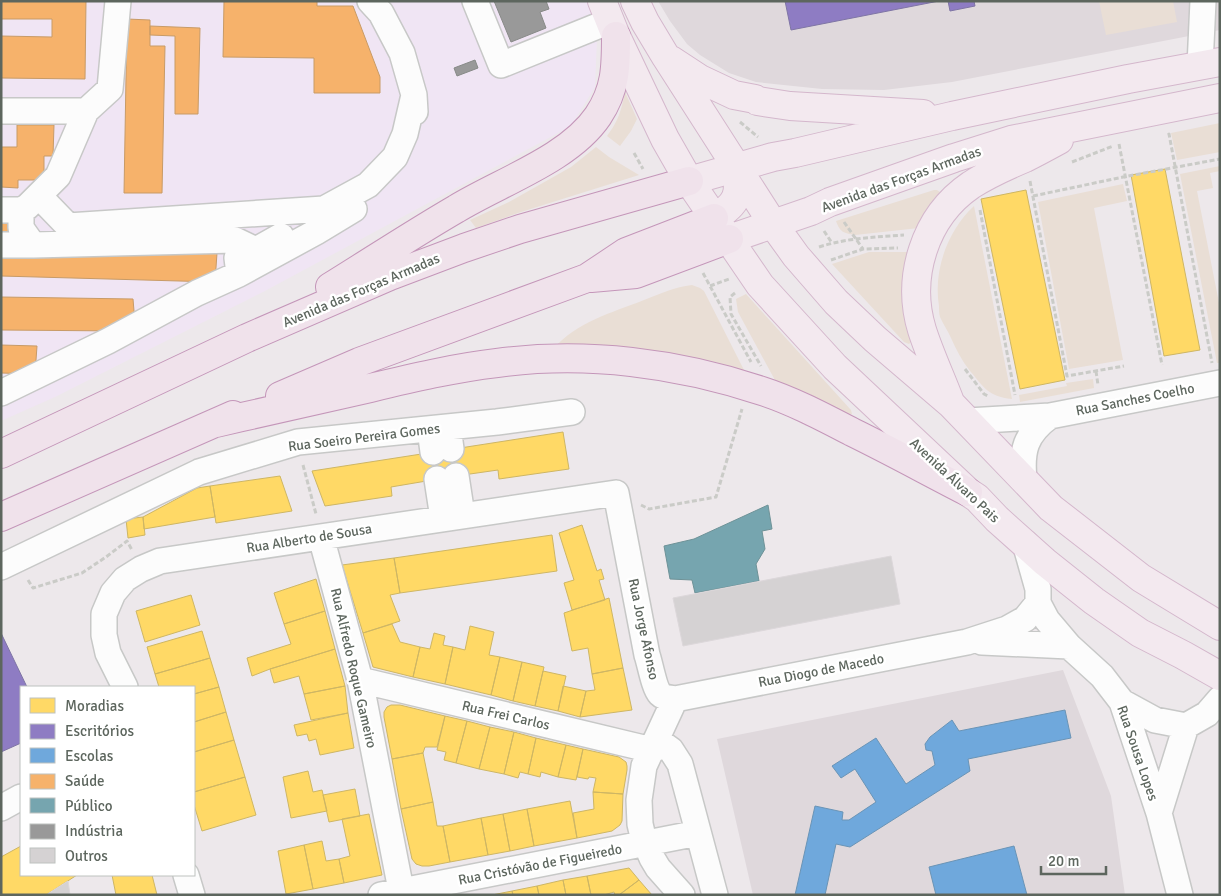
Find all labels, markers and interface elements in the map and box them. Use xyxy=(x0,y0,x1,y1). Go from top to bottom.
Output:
street label: Avenida das Forças Armadas xyxy=(819,143,983,216)
street label: Avenida das Forças Armadas xyxy=(280,250,442,331)
street label: Rua Sanches Coelho xyxy=(1074,380,1196,419)
street label: Rua Soeiro Pereira Gomes xyxy=(287,420,441,455)
street label: Avenida Álvaro Pais xyxy=(906,434,1003,526)
street label: Rua Alberto de Sousa xyxy=(245,520,373,557)
street label: Rua Jorge Afonso xyxy=(624,577,663,681)
street label: Rua Alfredo Roque Gameiro xyxy=(327,586,380,750)
street label: Rua Diogo de Macedo xyxy=(757,650,886,691)
legend xyxy=(20,686,195,876)
text: Moradias xyxy=(65,697,124,715)
street label: Rua Frei Carlos xyxy=(460,697,551,734)
street label: Rua Sousa Lopes xyxy=(1113,703,1162,803)
text: Escritórios xyxy=(65,722,134,740)
text: Escolas xyxy=(65,747,114,765)
text: Saúde xyxy=(65,772,105,790)
text: Público xyxy=(65,797,113,815)
text: Indústria xyxy=(65,822,123,840)
street label: Rua Cristóvão de Figueiredo xyxy=(457,840,623,889)
scale bar xyxy=(1041,844,1106,876)
text: Outros xyxy=(65,847,108,865)
text: 20 m xyxy=(1048,852,1079,870)

